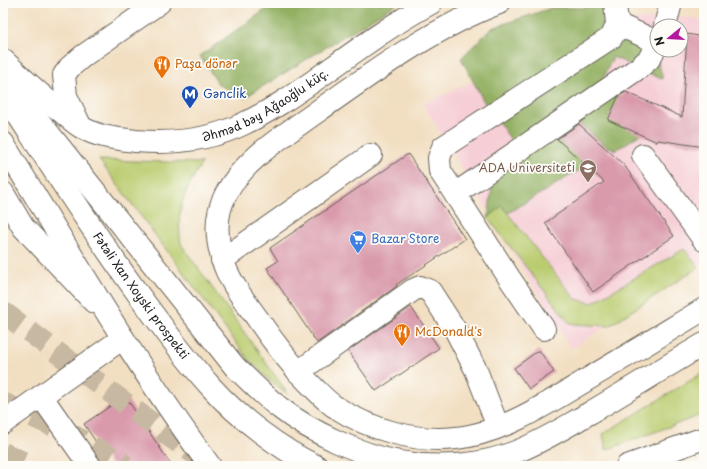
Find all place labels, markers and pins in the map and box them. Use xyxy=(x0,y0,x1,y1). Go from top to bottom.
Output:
restaurant icon: Paşa dönər xyxy=(152,54,172,79)
place label: Paşa dönər xyxy=(175,54,238,72)
metro station icon: Gənclik xyxy=(180,84,200,109)
place label: Gənclik xyxy=(203,84,247,102)
place label: ADA Universiteti xyxy=(479,158,575,176)
school or university icon: ADA Universiteti xyxy=(578,158,598,183)
supermarket icon: Bazar Store xyxy=(348,229,368,254)
place label: Bazar Store xyxy=(371,229,439,247)
restaurant icon: McDonald's xyxy=(392,322,412,347)
place label: McDonald's xyxy=(415,322,483,340)

